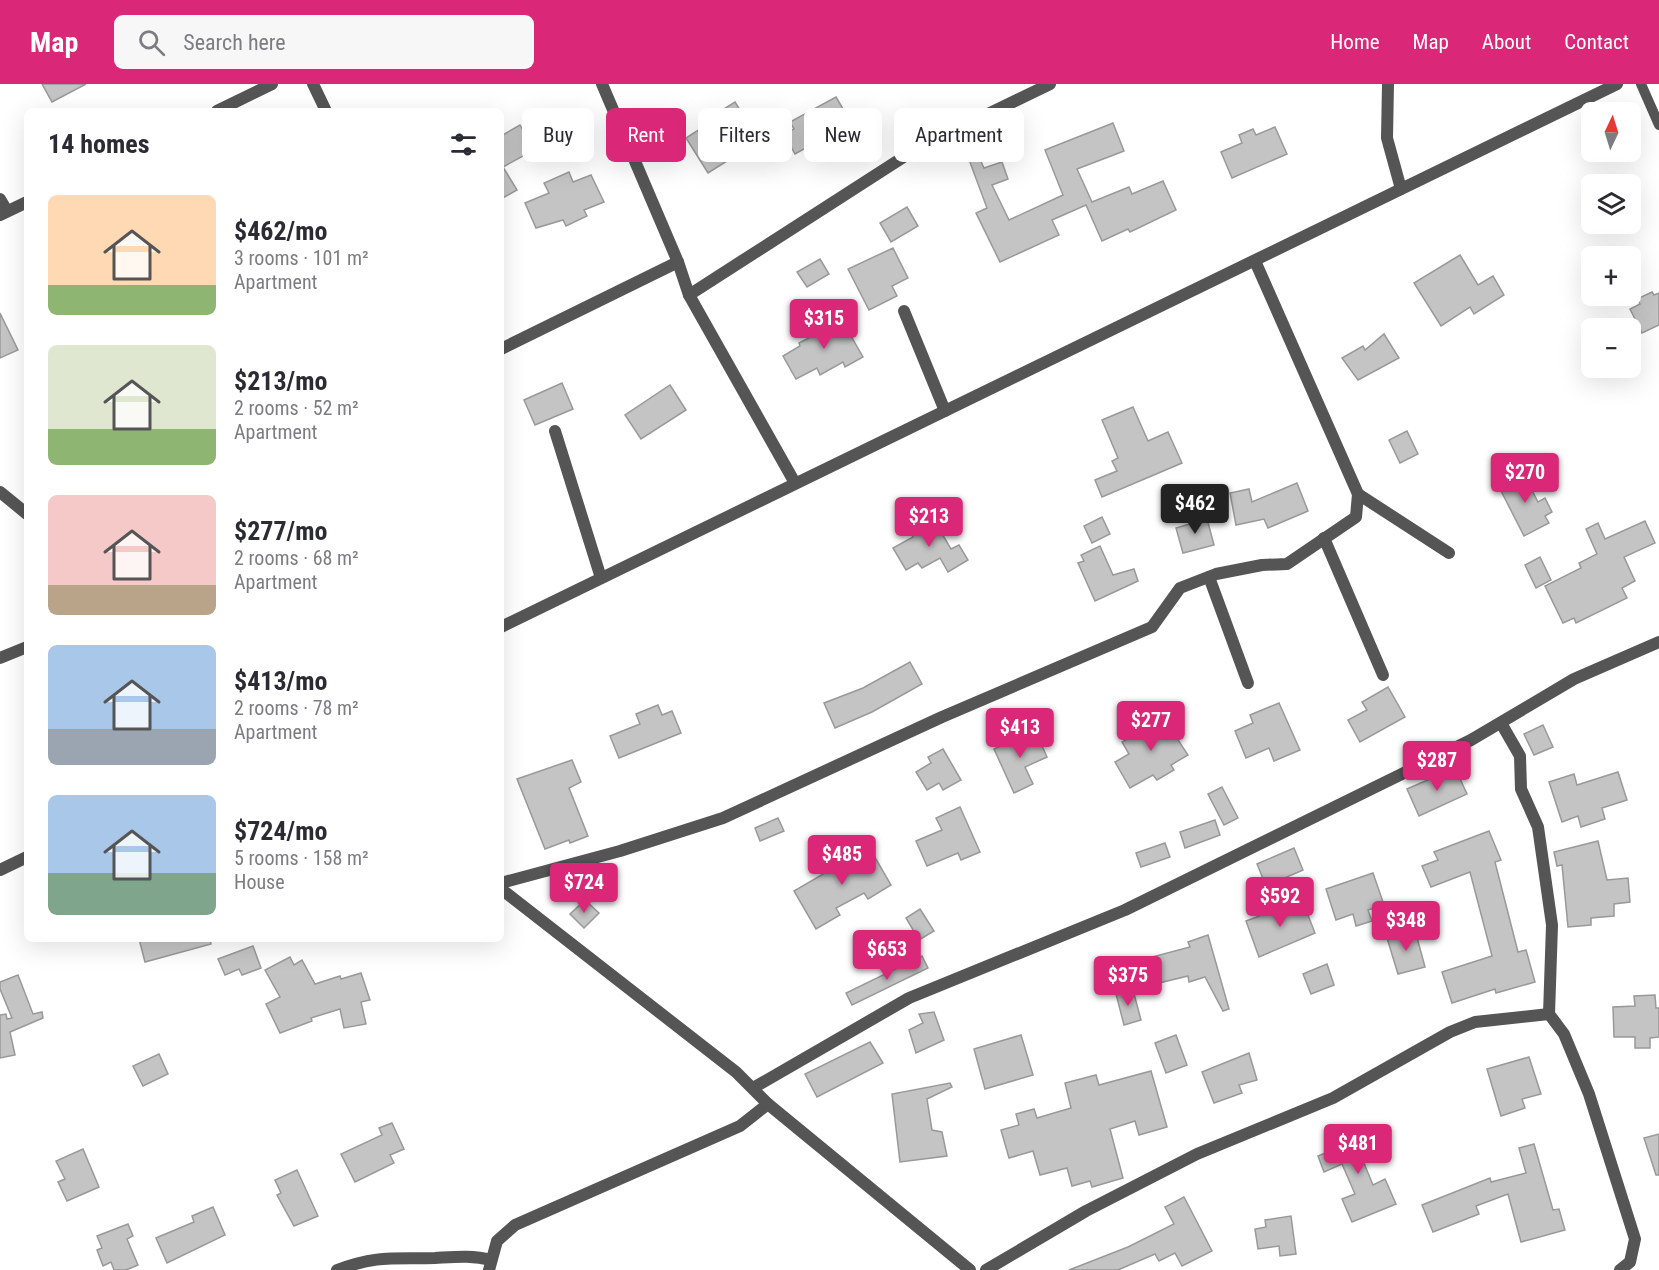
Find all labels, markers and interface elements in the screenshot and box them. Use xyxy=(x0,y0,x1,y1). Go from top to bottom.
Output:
search box xyxy=(114,15,534,69)
text: Map xyxy=(30,26,78,59)
icon: search xyxy=(135,26,168,59)
text: Search here xyxy=(183,30,286,55)
text: Home xyxy=(1330,30,1380,54)
text: Map xyxy=(1413,30,1449,54)
text: About xyxy=(1482,30,1531,54)
text: Contact xyxy=(1564,30,1629,54)
north arrow xyxy=(1581,102,1641,162)
map controls xyxy=(1581,102,1641,378)
chip: Buy xyxy=(522,108,594,162)
chip: Rent xyxy=(606,108,686,162)
chip: Filters xyxy=(698,108,792,162)
chip: New xyxy=(804,108,882,162)
chip: Apartment xyxy=(894,108,1024,162)
icon: filters xyxy=(447,128,480,161)
text: 14 homes xyxy=(48,129,150,159)
button: layers xyxy=(1581,174,1641,234)
text: $462/mo xyxy=(234,216,327,246)
icon: home xyxy=(96,219,168,291)
text: 3 rooms · 101 m² xyxy=(234,246,369,270)
button: + xyxy=(1581,246,1641,306)
text: Apartment xyxy=(234,270,318,294)
pin: $315 xyxy=(788,299,860,350)
text: $315 xyxy=(804,306,844,330)
button: − xyxy=(1581,318,1641,378)
text: $213/mo xyxy=(234,366,327,396)
icon: home xyxy=(96,369,168,441)
text: 2 rooms · 52 m² xyxy=(234,396,359,420)
text: Apartment xyxy=(234,420,318,444)
pin: $270 xyxy=(1489,453,1561,504)
text: $270 xyxy=(1505,460,1545,484)
pin: $462 xyxy=(1159,484,1231,535)
text: $462 xyxy=(1175,491,1215,515)
pin: $213 xyxy=(893,497,965,548)
text: $213 xyxy=(909,504,949,528)
text: $277/mo xyxy=(234,516,327,546)
icon: home xyxy=(96,519,168,591)
text: 2 rooms · 68 m² xyxy=(234,546,359,570)
text: Apartment xyxy=(234,570,318,594)
text: $413/mo xyxy=(234,666,327,696)
icon: home xyxy=(96,669,168,741)
text: 2 rooms · 78 m² xyxy=(234,696,359,720)
pin: $277 xyxy=(1115,701,1187,752)
pin: $413 xyxy=(984,708,1056,759)
text: $277 xyxy=(1131,708,1171,732)
text: $413 xyxy=(1000,715,1040,739)
text: Apartment xyxy=(234,720,318,744)
pin: $287 xyxy=(1401,741,1473,792)
text: $287 xyxy=(1417,748,1457,772)
text: $724/mo xyxy=(234,816,327,846)
icon: home xyxy=(96,819,168,891)
pin: $485 xyxy=(806,835,878,886)
text: $485 xyxy=(822,842,862,866)
text: 5 rooms · 158 m² xyxy=(234,846,369,870)
pin: $724 xyxy=(548,863,620,914)
text: House xyxy=(234,870,285,894)
text: $724 xyxy=(564,870,604,894)
pin: $592 xyxy=(1244,877,1316,928)
text: $592 xyxy=(1260,884,1300,908)
pin: $348 xyxy=(1370,901,1442,952)
text: $348 xyxy=(1386,908,1426,932)
pin: $653 xyxy=(851,930,923,981)
text: $653 xyxy=(867,937,907,961)
pin: $375 xyxy=(1092,956,1164,1007)
text: $375 xyxy=(1108,963,1148,987)
pin: $481 xyxy=(1322,1124,1394,1175)
text: $481 xyxy=(1338,1131,1378,1155)

